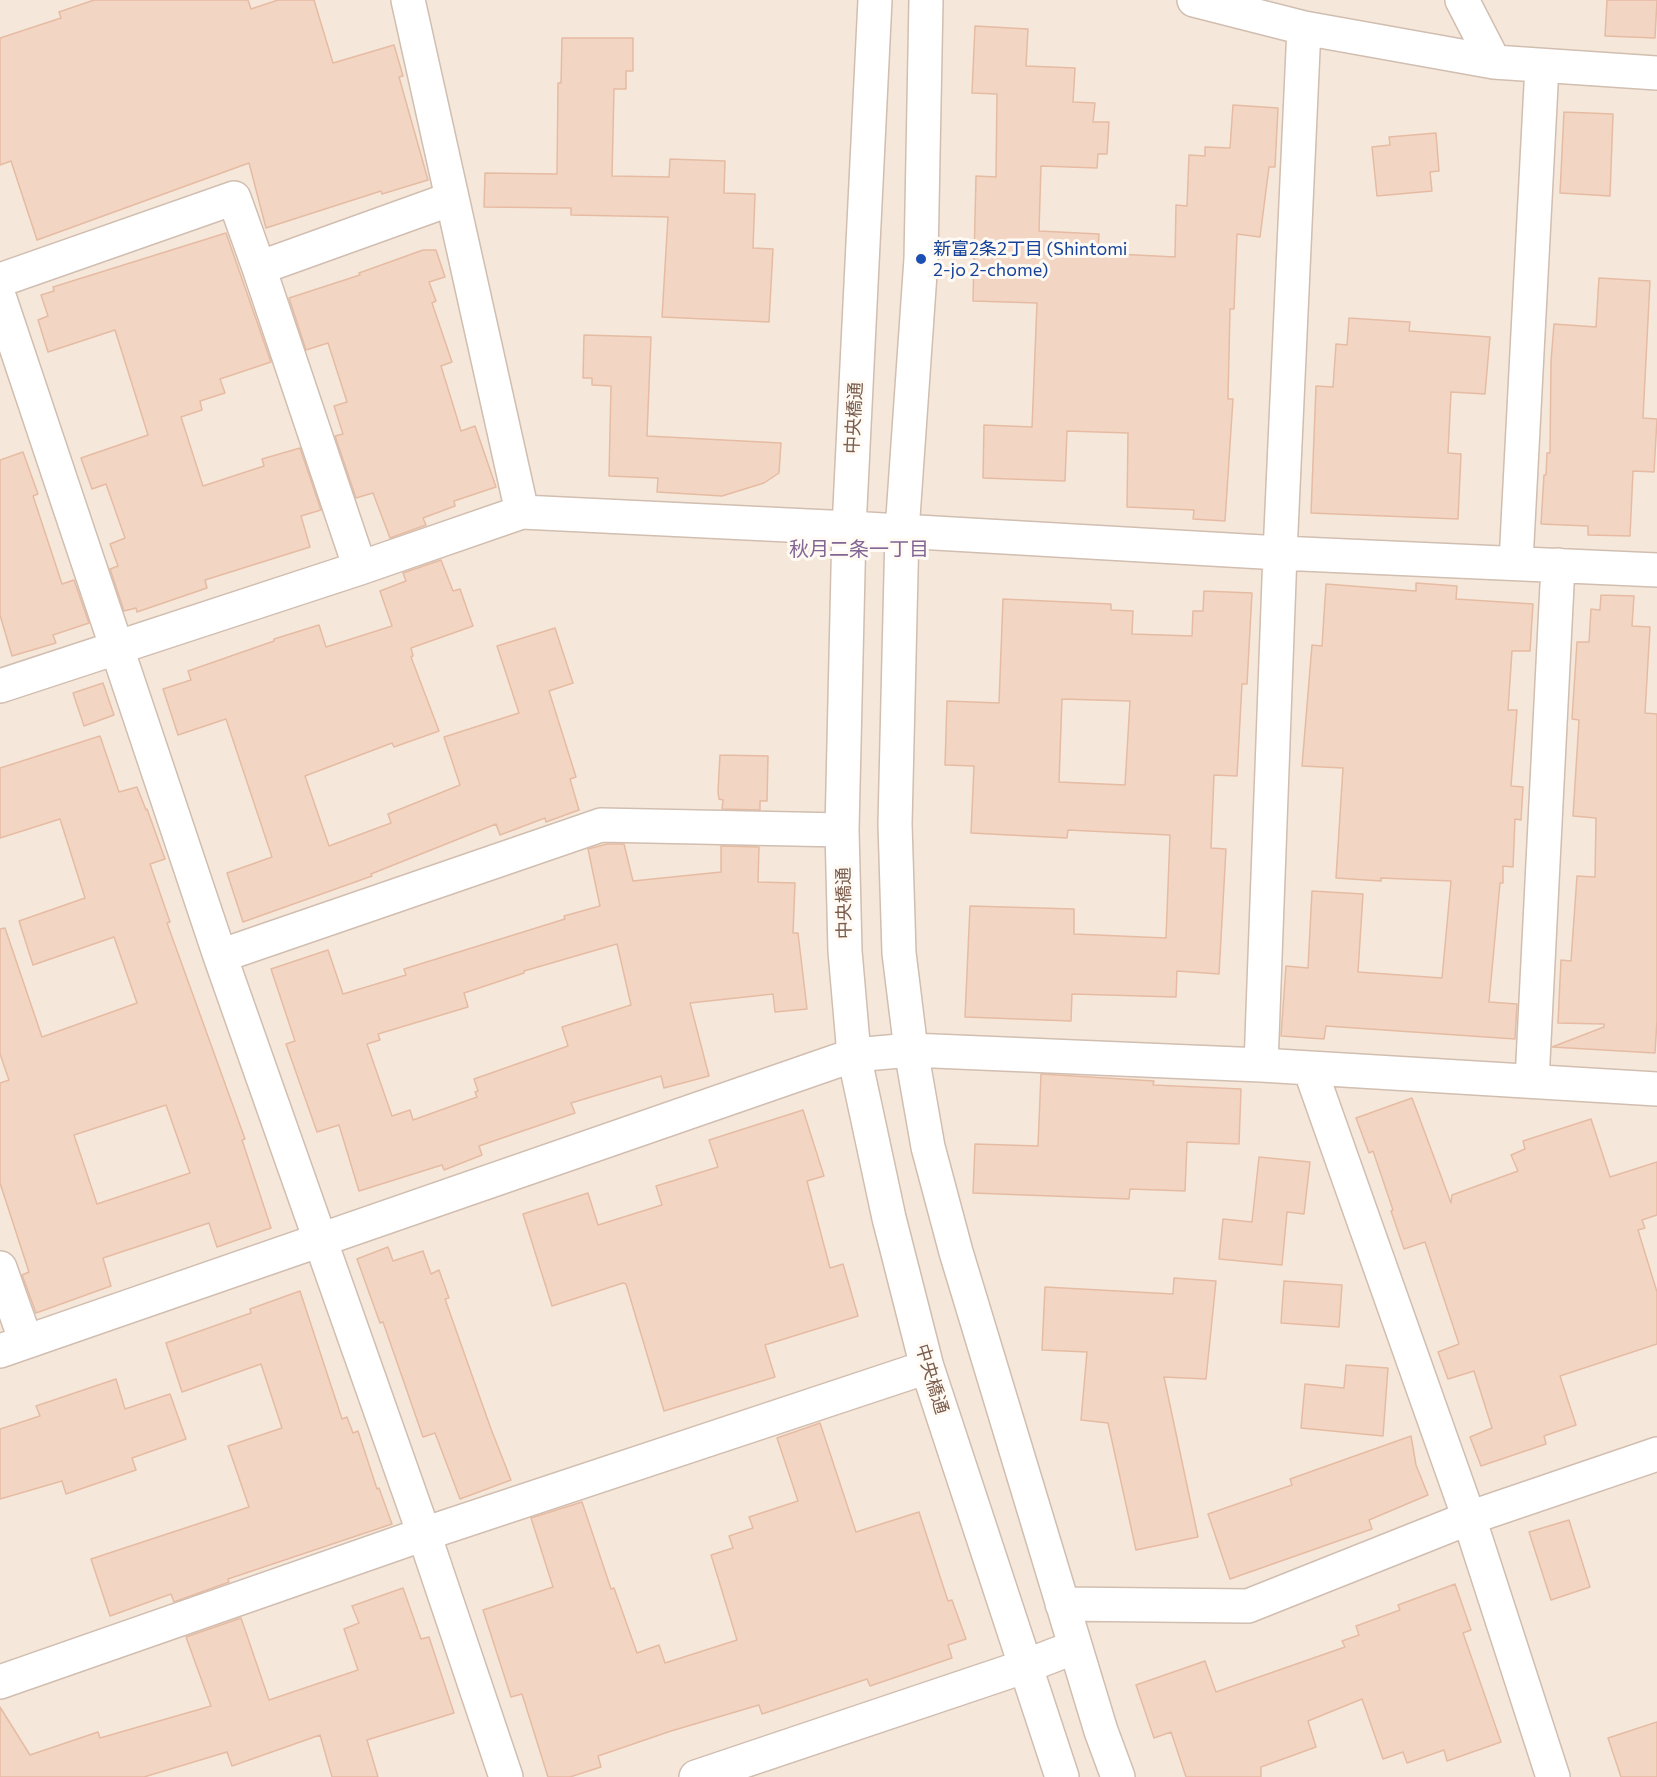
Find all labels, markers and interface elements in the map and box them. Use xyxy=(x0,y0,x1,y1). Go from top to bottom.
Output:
place label: 新富2条2丁目 (Shintomi 2-jo 2-chome) xyxy=(933,238,1127,280)
marker: 新富2条2丁目 (Shintomi 2-jo 2-chome) xyxy=(914,252,928,266)
street label: 中央橋通 xyxy=(841,381,867,455)
district label: 秋月二条一丁目 xyxy=(789,537,929,561)
street label: 中央橋通 xyxy=(833,867,855,939)
street label: 中央橋通 xyxy=(911,1341,953,1417)

